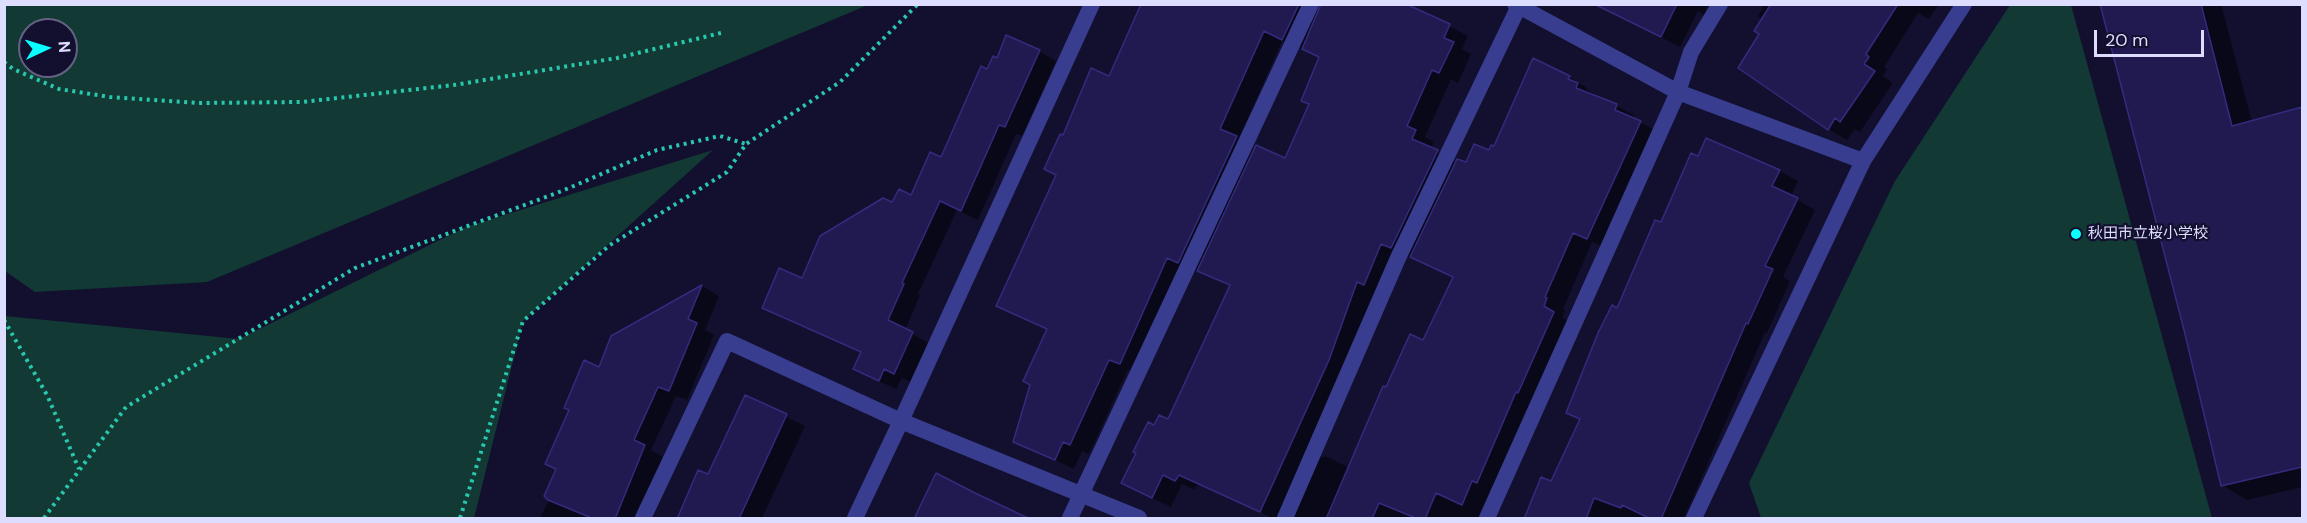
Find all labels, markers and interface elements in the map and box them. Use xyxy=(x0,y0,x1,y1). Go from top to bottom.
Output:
north arrow xyxy=(18,18,78,78)
scale bar xyxy=(2097,18,2206,56)
text: 20 m xyxy=(2105,28,2148,52)
text: N xyxy=(54,40,75,53)
place label: 秋田市立桜小学校 xyxy=(2088,225,2208,243)
marker: 秋田市立桜小学校 xyxy=(2069,227,2083,241)

